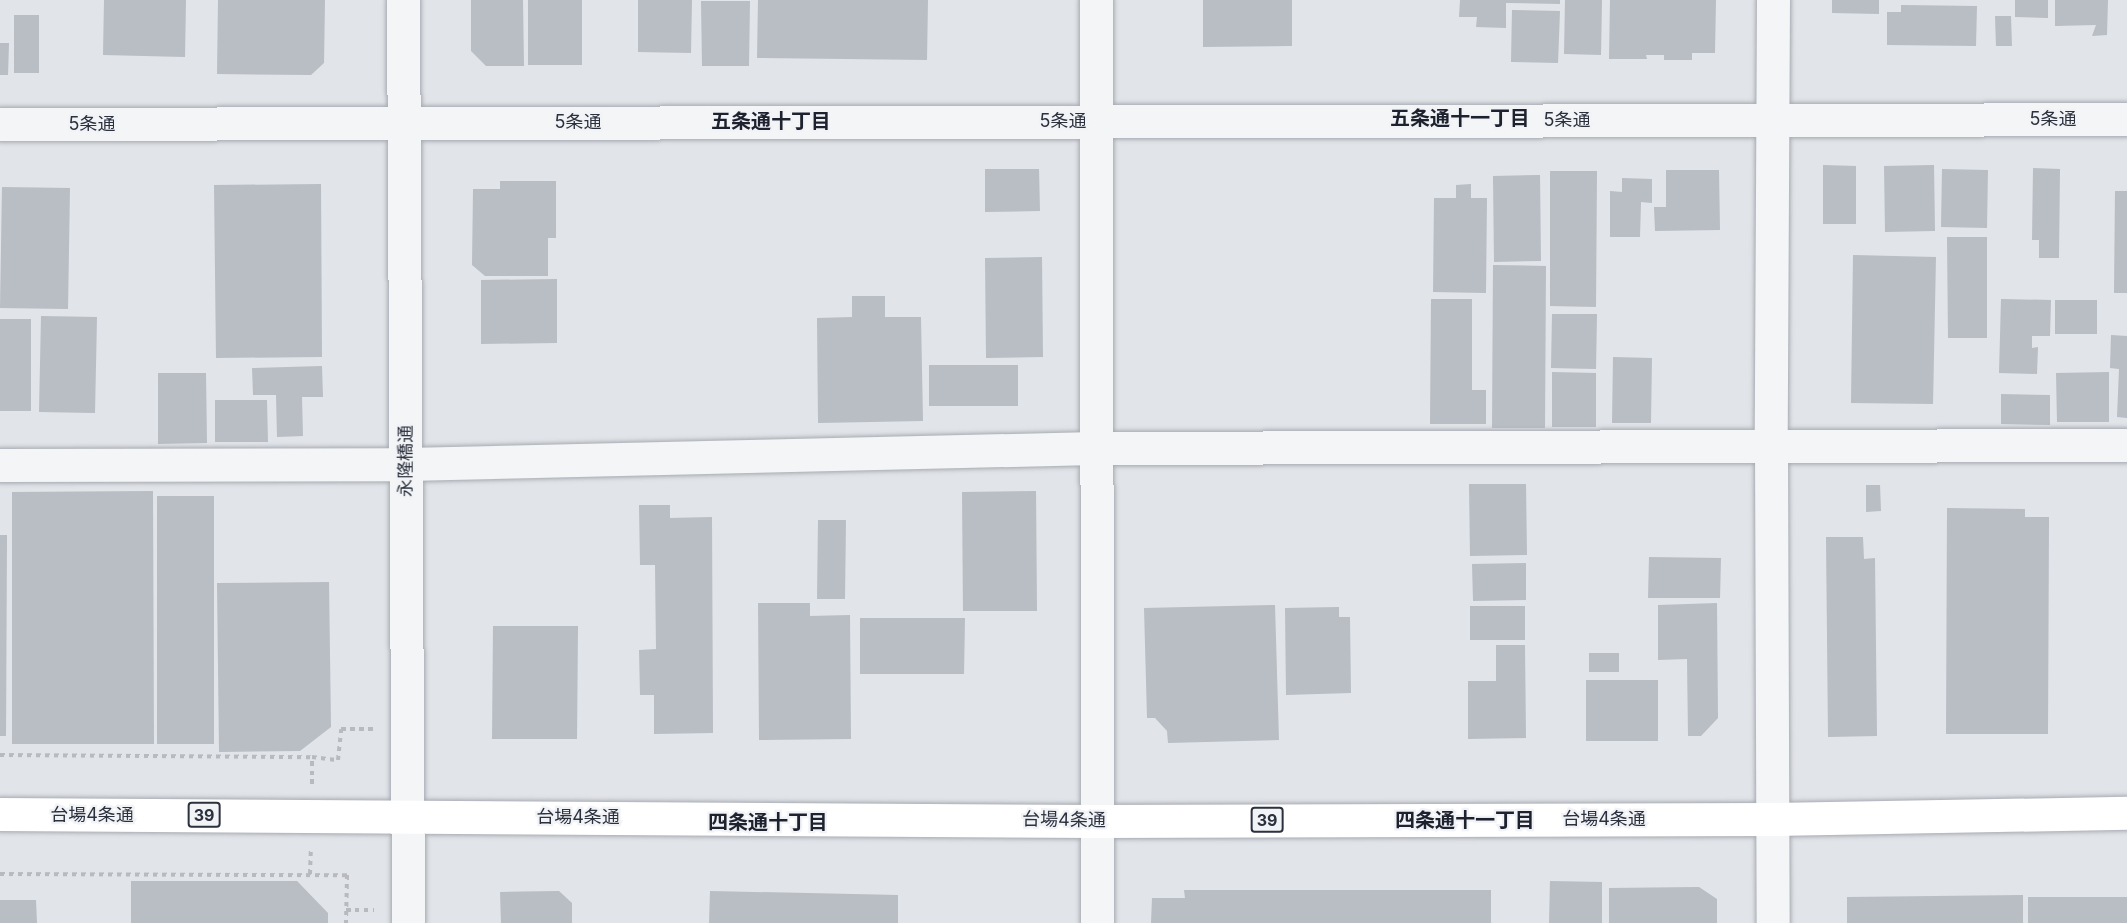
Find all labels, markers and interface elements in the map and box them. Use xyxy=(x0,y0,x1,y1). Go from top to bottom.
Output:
district label: 五条通十一丁目 xyxy=(1390,106,1530,130)
street label: 5条通 xyxy=(2030,108,2076,130)
district label: 五条通十丁目 xyxy=(711,109,831,133)
street label: 5条通 xyxy=(1544,109,1590,131)
street label: 5条通 xyxy=(1040,110,1086,132)
street label: 5条通 xyxy=(555,111,601,133)
street label: 5条通 xyxy=(69,113,115,135)
street label: 永隆橋通 xyxy=(395,425,417,497)
road number: 39 xyxy=(188,802,220,828)
street label: 台場4条通 xyxy=(50,804,134,826)
street label: 台場4条通 xyxy=(536,806,620,828)
road number: 39 xyxy=(1250,807,1284,833)
street label: 台場4条通 xyxy=(1022,808,1106,832)
district label: 四条通十一丁目 xyxy=(1395,808,1535,832)
street label: 台場4条通 xyxy=(1562,808,1646,830)
district label: 四条通十丁目 xyxy=(708,810,828,834)

